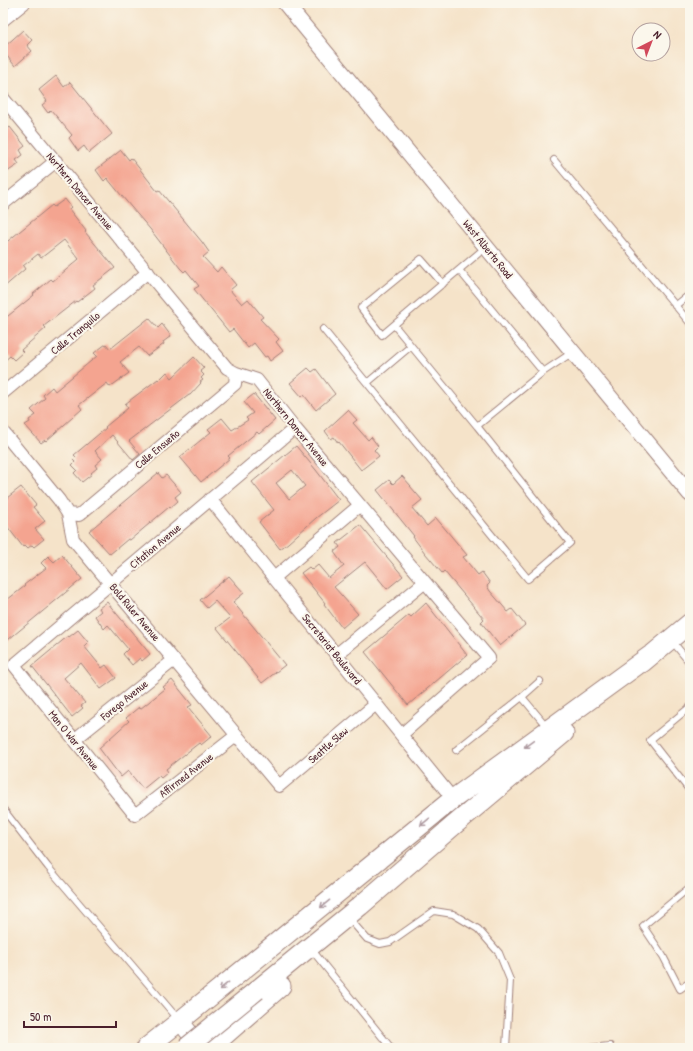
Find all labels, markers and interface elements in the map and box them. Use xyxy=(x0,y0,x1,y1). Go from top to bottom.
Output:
north arrow xyxy=(631,22,671,62)
text: N xyxy=(651,27,665,42)
street label: Northern Dancer Avenue xyxy=(44,149,117,233)
street label: West Alberta Road xyxy=(460,217,516,282)
street label: Calle Tranquilo xyxy=(48,308,103,358)
street label: Northern Dancer Avenue xyxy=(260,385,332,470)
street label: Calle Ensueño xyxy=(132,426,183,472)
street label: Citation Avenue xyxy=(126,520,184,572)
street label: Bold Ruler Avenue xyxy=(107,580,164,644)
street label: Secretariat Boulevard xyxy=(299,611,365,688)
street label: Forego Avenue xyxy=(97,676,151,724)
street label: Man O War Avenue xyxy=(46,707,103,773)
street label: Seattle Slew xyxy=(305,724,351,766)
one-way arrow xyxy=(524,740,535,748)
street label: Affirmed Avenue xyxy=(156,749,216,800)
one-way arrow xyxy=(420,817,431,826)
one-way arrow xyxy=(319,899,330,908)
one-way arrow xyxy=(218,981,229,990)
scale bar xyxy=(24,1003,116,1029)
text: 50 m xyxy=(30,1008,51,1025)

